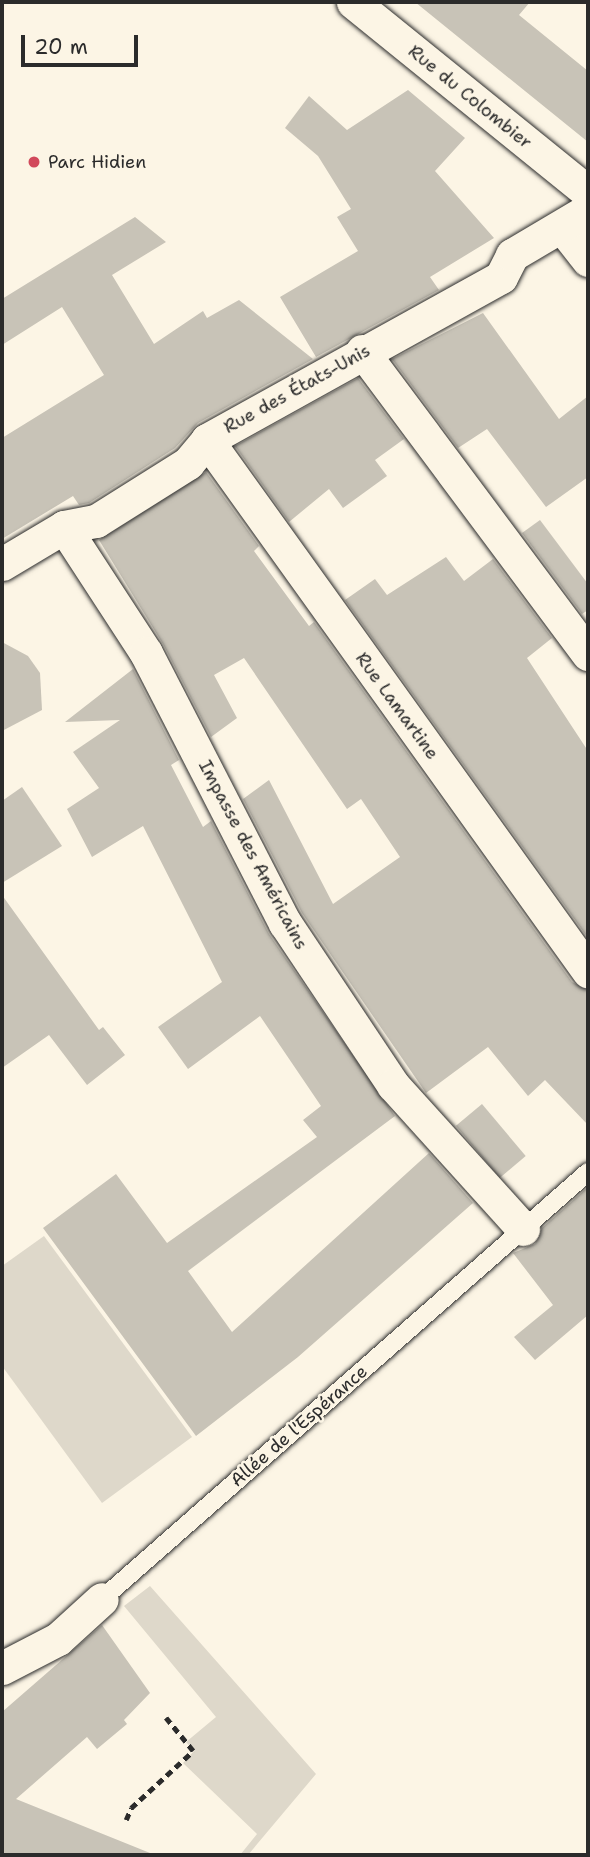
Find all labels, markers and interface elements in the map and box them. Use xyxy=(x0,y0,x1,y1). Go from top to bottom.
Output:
scale bar xyxy=(24,21,142,65)
text: 20 m xyxy=(34,33,88,61)
street label: Rue du Colombier xyxy=(404,41,536,153)
place label: Parc Hidien xyxy=(48,151,146,173)
marker: Parc Hidien xyxy=(26,154,42,170)
street label: Rue des États-Unis xyxy=(220,340,374,438)
street label: Rue Lamartine xyxy=(351,648,443,764)
street label: Impasse des Américains xyxy=(194,757,312,953)
street label: Allée de l'Espérance xyxy=(226,1361,372,1491)

